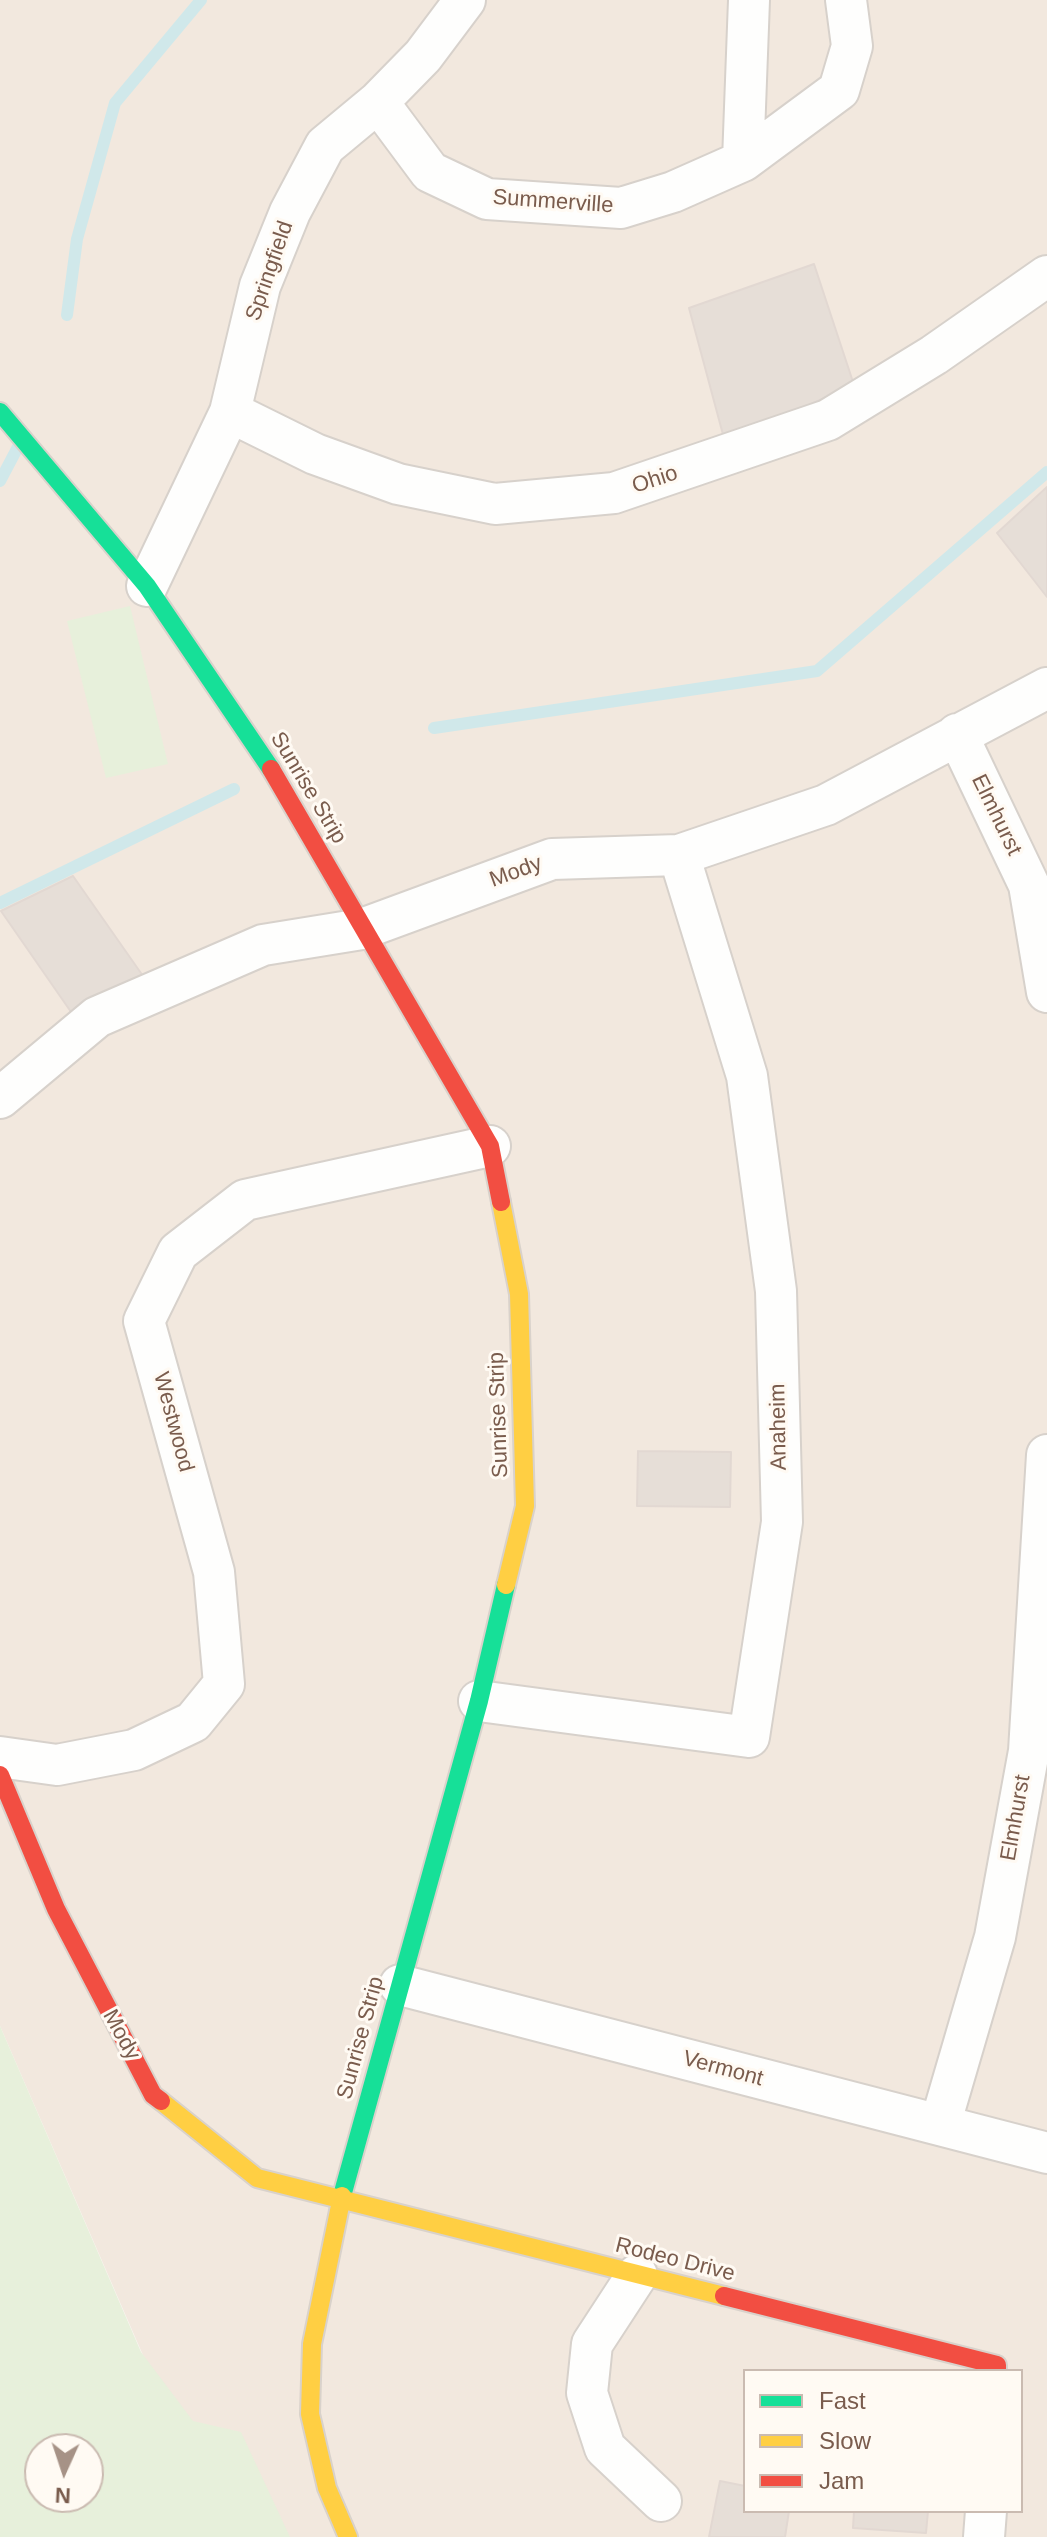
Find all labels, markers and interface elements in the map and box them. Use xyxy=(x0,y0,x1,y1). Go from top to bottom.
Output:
street label: Summerville xyxy=(492,185,614,219)
street label: Springfield xyxy=(241,218,299,324)
street label: Ohio xyxy=(629,460,681,500)
street label: Sunrise Strip xyxy=(264,727,352,849)
street label: Elmhurst xyxy=(965,770,1027,860)
street label: Mody xyxy=(486,850,546,894)
street label: Sunrise Strip xyxy=(484,1352,514,1478)
street label: Westwood xyxy=(147,1369,199,1475)
street label: Anaheim xyxy=(765,1383,793,1471)
street label: Elmhurst xyxy=(995,1773,1037,1863)
street label: Sunrise Strip xyxy=(332,1974,390,2102)
street label: Mody xyxy=(96,2005,146,2065)
street label: Vermont xyxy=(680,2046,766,2092)
street label: Rodeo Drive xyxy=(612,2232,738,2288)
legend xyxy=(743,2369,1023,2513)
text: Fast xyxy=(819,2387,866,2414)
text: Slow xyxy=(819,2427,871,2454)
north arrow xyxy=(24,2433,104,2513)
text: Jam xyxy=(819,2467,864,2494)
text: N xyxy=(54,2483,71,2508)

